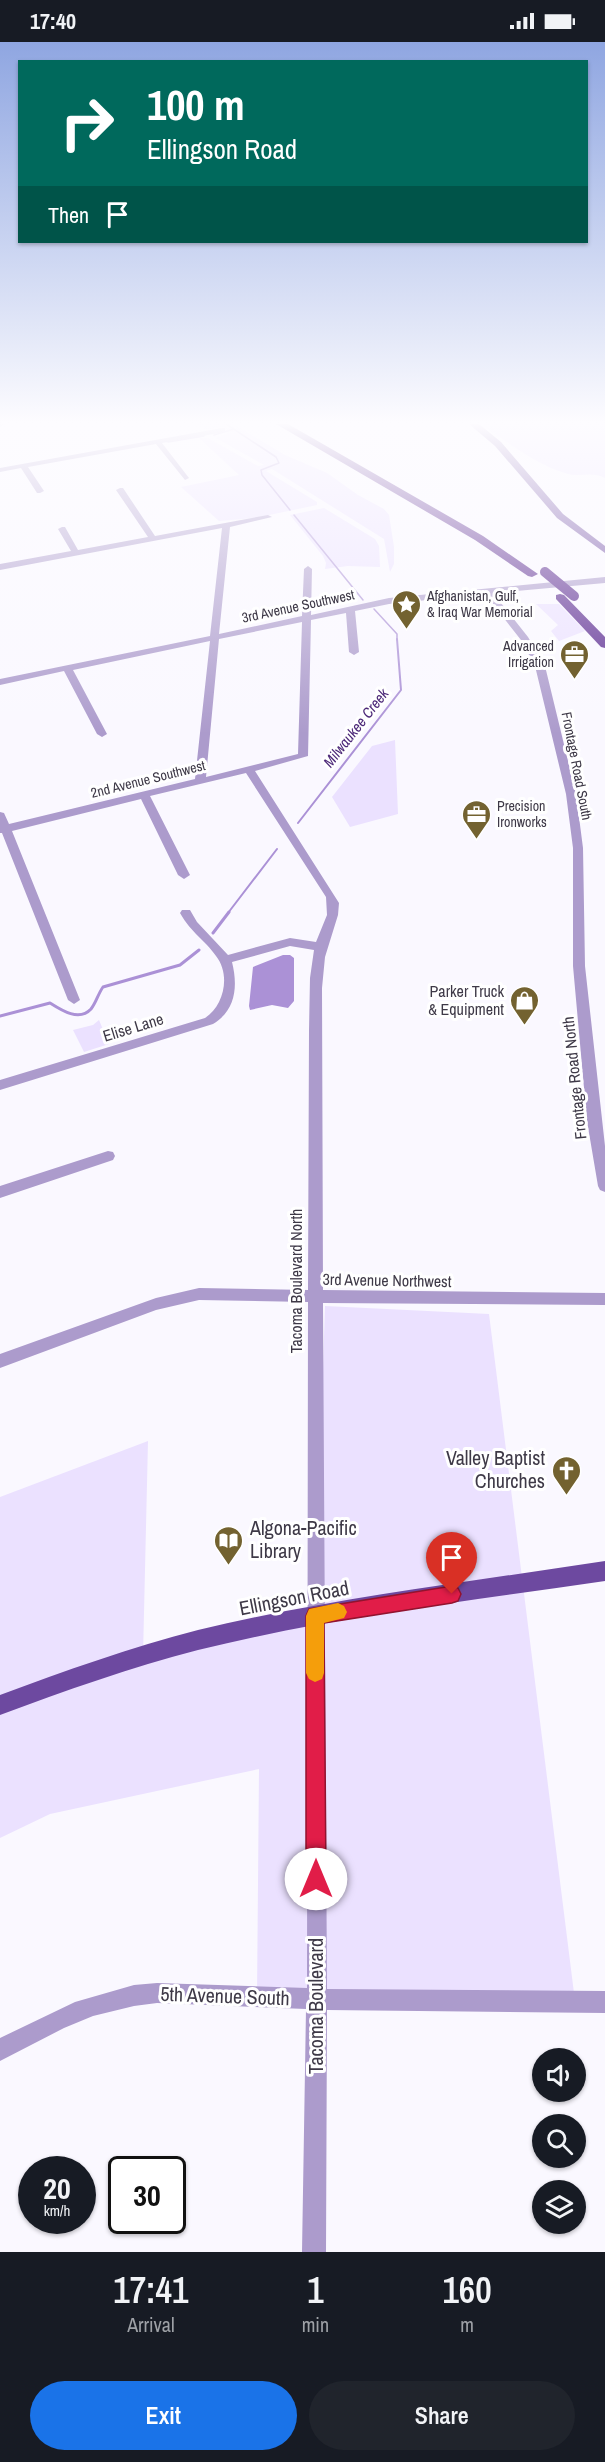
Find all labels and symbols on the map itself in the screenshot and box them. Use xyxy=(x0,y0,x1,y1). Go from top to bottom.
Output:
street label: 3rd Avenue Southwest xyxy=(240,585,356,627)
place label: Afghanistan, Gulf, & Iraq War Memorial xyxy=(426,587,532,621)
place icon: Afghanistan, Gulf, & Iraq War Memorial xyxy=(390,588,422,630)
place label: Advanced Irrigation xyxy=(502,637,554,671)
office icon: Advanced Irrigation xyxy=(559,638,591,680)
water label: Milwaukee Creek xyxy=(318,683,394,772)
street label: Frontage Road South xyxy=(558,710,596,822)
street label: 2nd Avenue Southwest xyxy=(89,756,207,802)
place label: Precision Ironworks xyxy=(497,797,547,831)
office icon: Precision Ironworks xyxy=(460,798,492,840)
place label: Parker Truck & Equipment xyxy=(428,980,504,1020)
shop icon: Parker Truck & Equipment xyxy=(509,984,541,1026)
street label: Elise Lane xyxy=(100,1007,166,1047)
street label: Frontage Road North xyxy=(557,1016,591,1140)
street label: Tacoma Boulevard North xyxy=(285,1209,307,1353)
street label: 3rd Avenue Northwest xyxy=(322,1268,452,1292)
place label: Valley Baptist Churches xyxy=(446,1444,545,1494)
church icon: Valley Baptist Churches xyxy=(550,1454,582,1496)
place label: Algona-Pacific Library xyxy=(249,1514,357,1564)
library icon: Algona-Pacific Library xyxy=(213,1524,245,1566)
pin xyxy=(426,1532,477,1594)
street label: Ellingson Road xyxy=(237,1574,351,1621)
position arrow xyxy=(284,1847,348,1911)
street label: Tacoma Boulevard xyxy=(302,1938,329,2074)
street label: 5th Avenue South xyxy=(160,1980,290,2011)
speed limit sign: 30 xyxy=(108,2156,186,2234)

